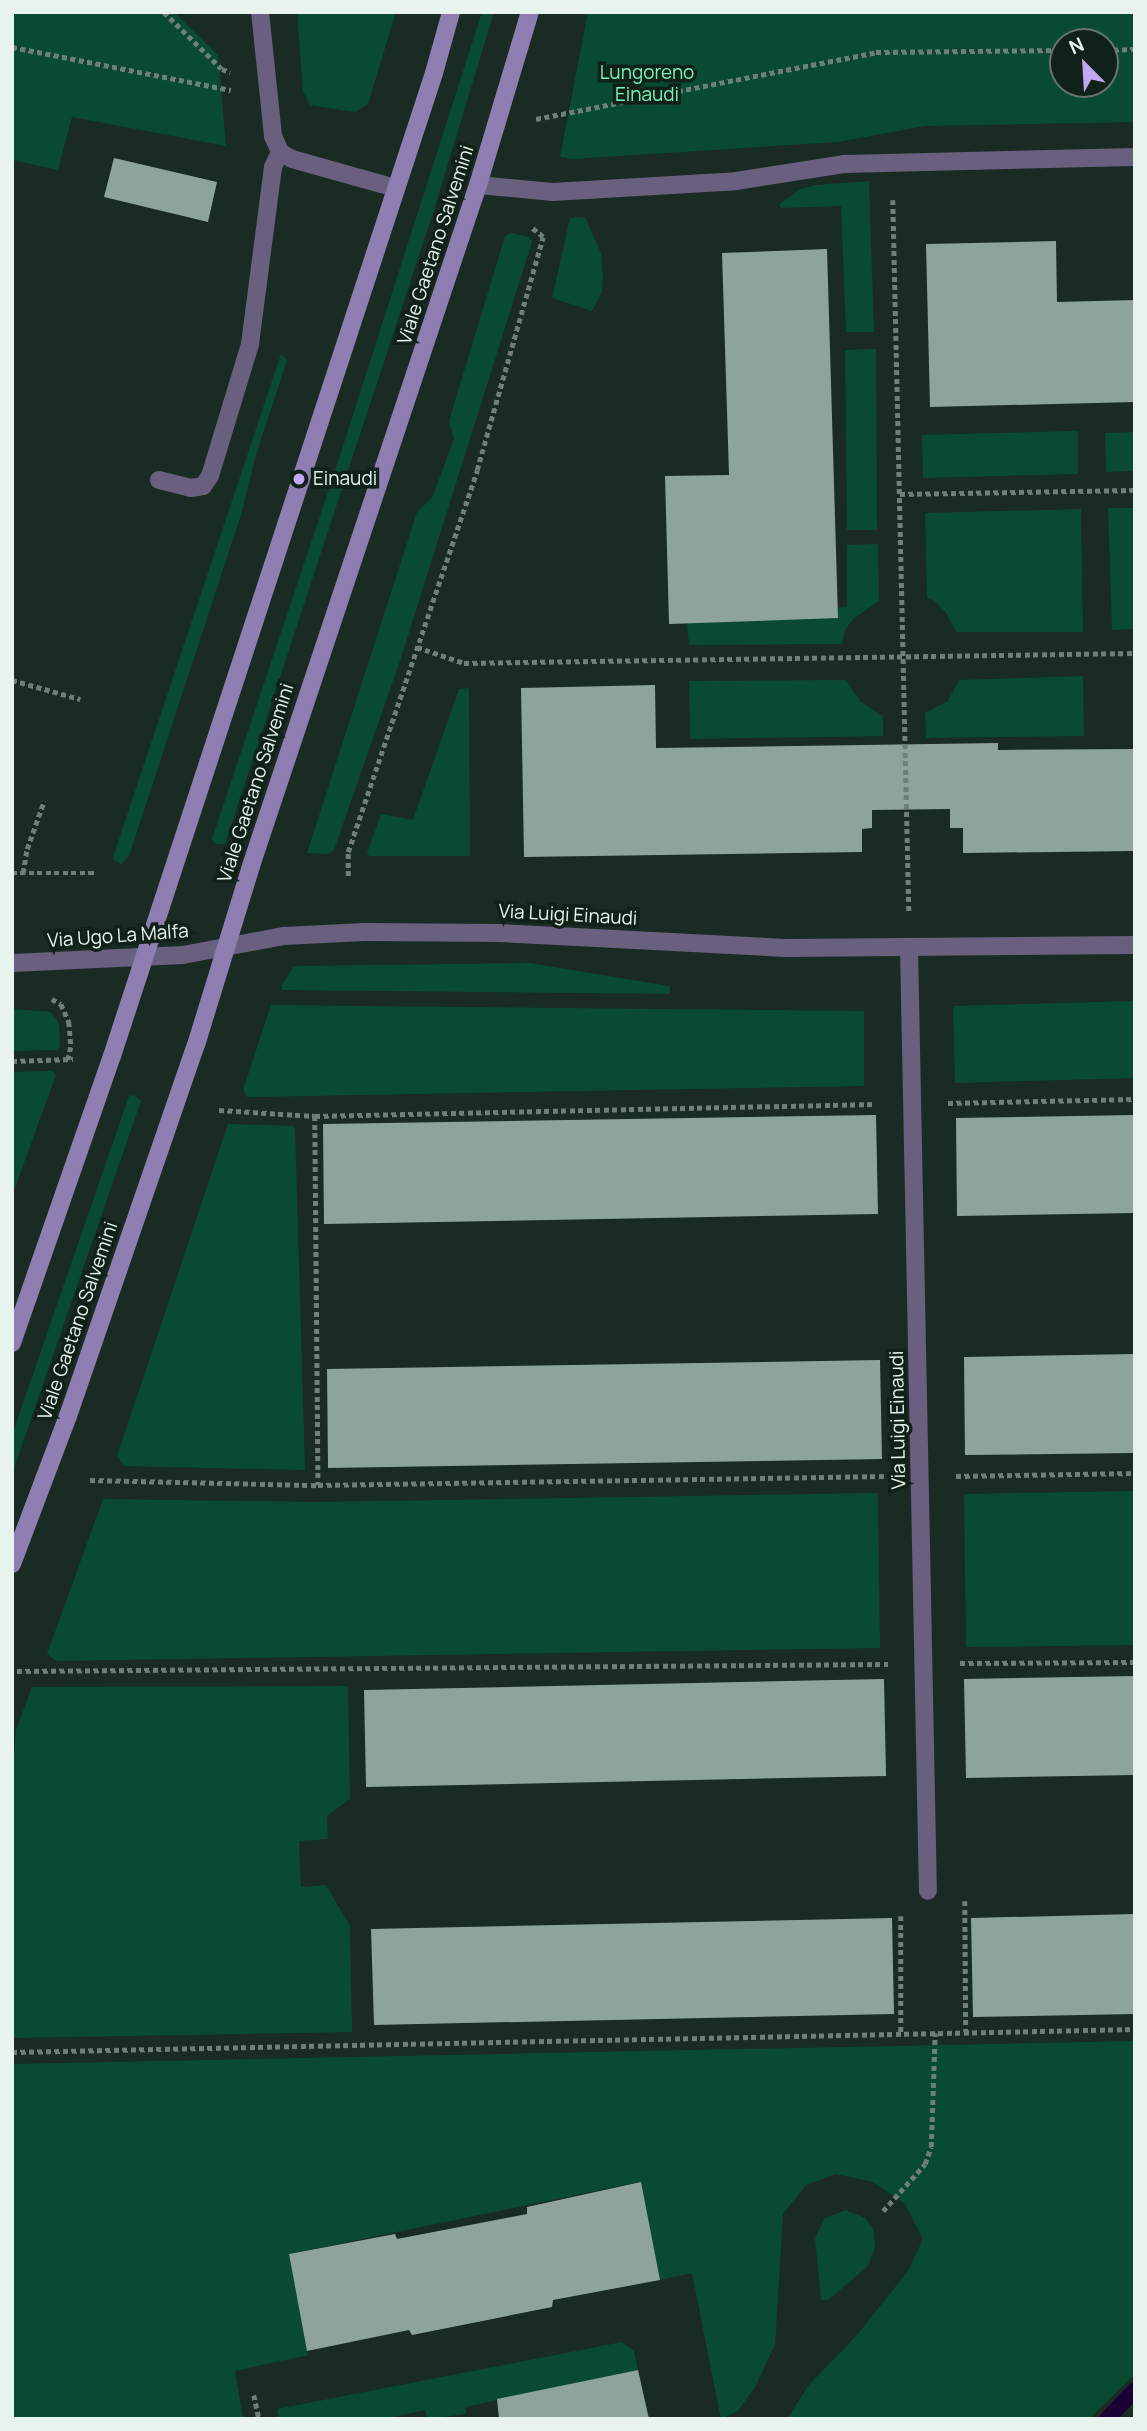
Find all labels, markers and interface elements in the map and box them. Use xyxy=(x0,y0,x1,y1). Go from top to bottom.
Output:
north arrow xyxy=(1049,28,1119,98)
text: N xyxy=(1065,31,1088,60)
park label: Lungoreno Einaudi xyxy=(600,62,694,106)
street label: Viale Gaetano Salvemini xyxy=(393,143,479,347)
place label: Einaudi xyxy=(313,468,377,490)
marker: Einaudi xyxy=(291,471,307,487)
street label: Viale Gaetano Salvemini xyxy=(213,681,299,885)
street label: Via Luigi Einaudi xyxy=(498,900,638,930)
street label: Via Ugo La Malfa xyxy=(47,920,189,952)
street label: Viale Gaetano Salvemini xyxy=(33,1219,123,1423)
street label: Via Luigi Einaudi xyxy=(885,1350,911,1490)

